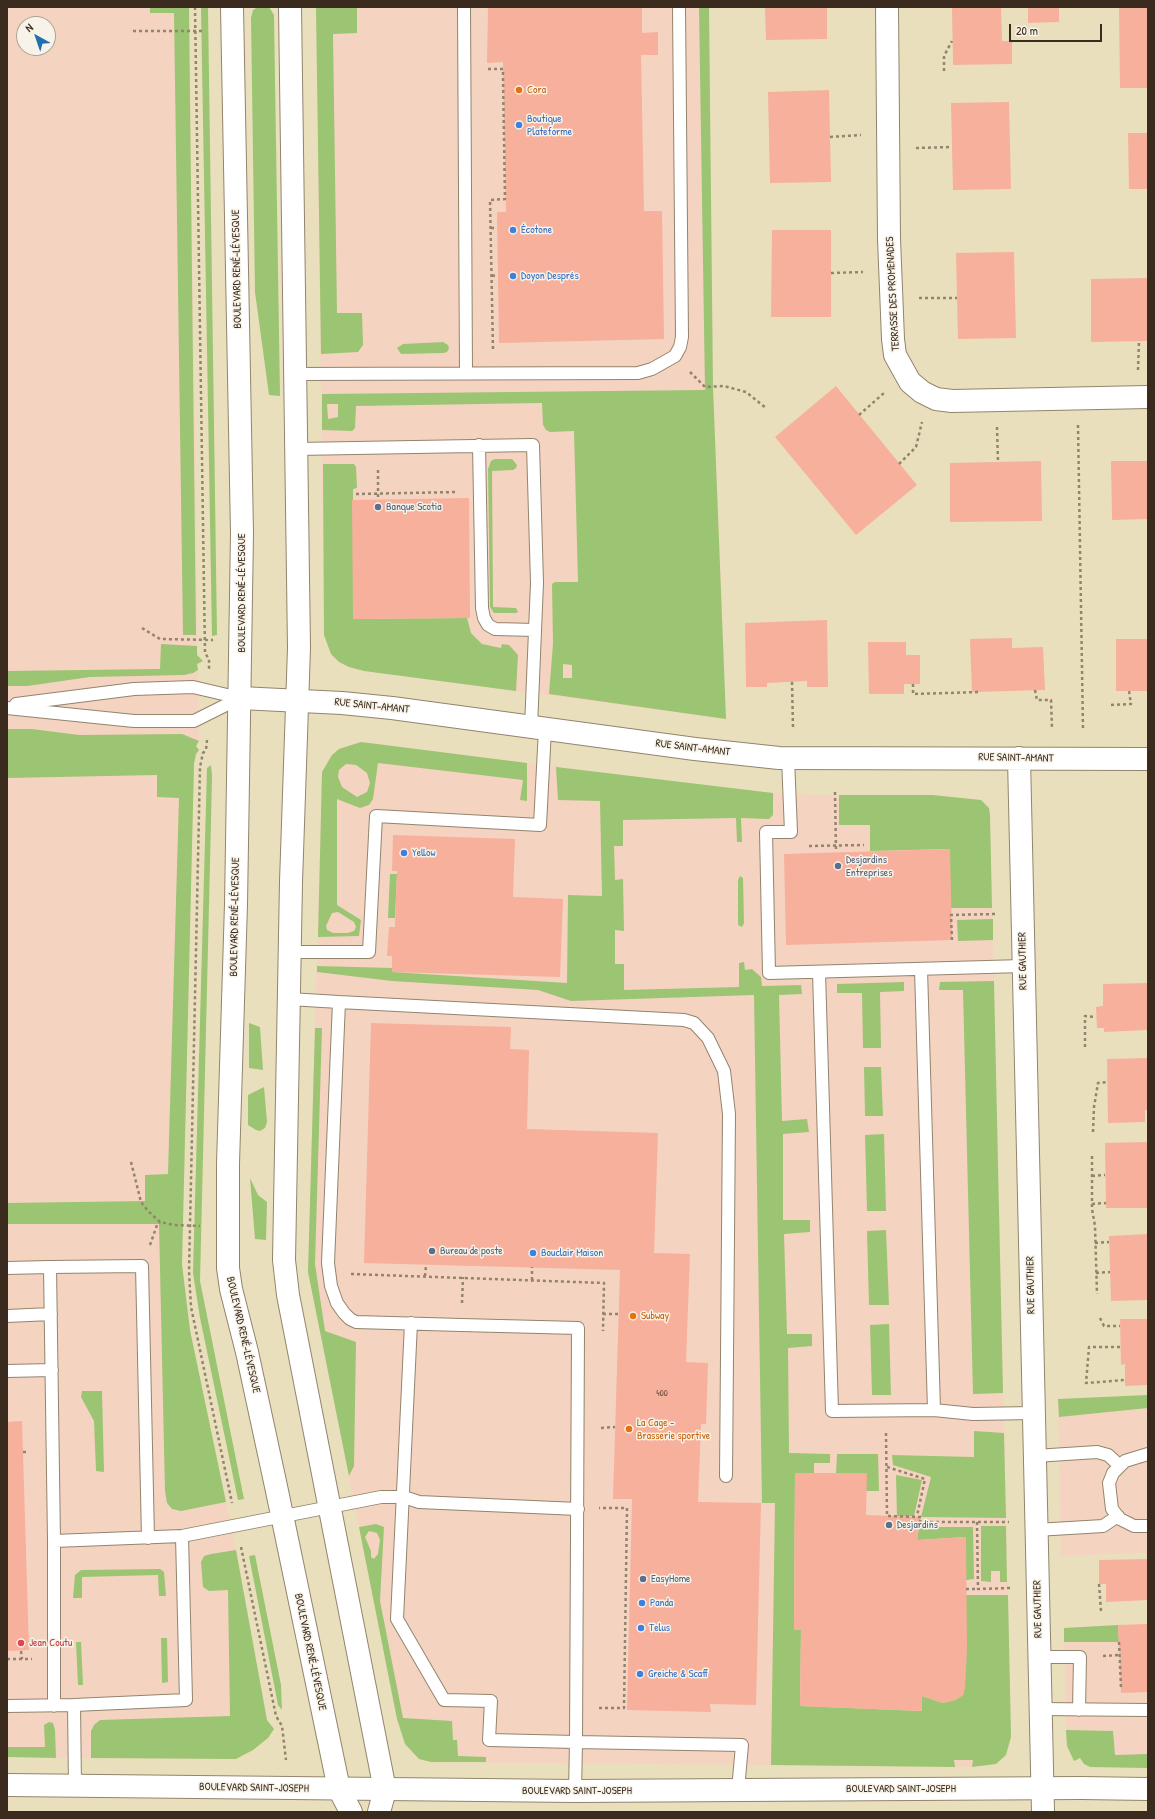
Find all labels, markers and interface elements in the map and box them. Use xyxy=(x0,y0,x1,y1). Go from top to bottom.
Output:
north arrow xyxy=(16,16,56,56)
scale bar xyxy=(1011,16,1104,42)
text: N xyxy=(22,20,36,35)
text: 20 m xyxy=(1016,22,1038,39)
place label: Cora xyxy=(527,83,546,97)
marker: Cora xyxy=(514,85,524,95)
place label: Boutique Plateforme xyxy=(527,112,572,138)
marker: Boutique Plateforme xyxy=(514,120,524,130)
street label: BOULEVARD RENÉ-LÉVESQUE xyxy=(229,209,245,329)
place label: Écotone xyxy=(521,223,552,237)
marker: Écotone xyxy=(508,225,518,235)
street label: TERRASSE DES PROMENADES xyxy=(883,236,903,352)
place label: Doyon Després xyxy=(521,269,579,283)
marker: Doyon Després xyxy=(508,271,518,281)
place label: Banque Scotia xyxy=(386,500,442,514)
marker: Banque Scotia xyxy=(373,502,383,512)
street label: BOULEVARD RENÉ-LÉVESQUE xyxy=(235,533,249,653)
street label: RUE SAINT-AMANT xyxy=(334,696,410,716)
street label: RUE SAINT-AMANT xyxy=(655,737,731,759)
street label: RUE SAINT-AMANT xyxy=(978,751,1054,765)
place label: Yellow xyxy=(412,846,436,860)
marker: Yellow xyxy=(399,848,409,858)
place label: Desjardins Entreprises xyxy=(846,853,892,879)
street label: BOULEVARD RENÉ-LÉVESQUE xyxy=(227,857,243,977)
marker: Desjardins Entreprises xyxy=(833,861,843,871)
street label: RUE GAUTHIER xyxy=(1016,932,1030,990)
place label: Bureau de poste xyxy=(440,1244,503,1258)
marker: Bureau de poste xyxy=(427,1246,437,1256)
place label: Bouclair Maison xyxy=(541,1246,603,1260)
marker: Bouclair Maison xyxy=(528,1248,538,1258)
street label: RUE GAUTHIER xyxy=(1024,1256,1038,1314)
street label: BOULEVARD RENÉ-LÉVESQUE xyxy=(223,1275,263,1395)
place label: Subway xyxy=(641,1309,669,1323)
marker: Subway xyxy=(628,1311,638,1321)
house number: 400 xyxy=(656,1389,668,1399)
place label: La Cage - Brasserie sportive xyxy=(637,1416,710,1442)
marker: La Cage - Brasserie sportive xyxy=(624,1424,634,1434)
place label: Desjardins xyxy=(897,1518,938,1532)
marker: Desjardins xyxy=(884,1520,894,1530)
place label: EasyHome xyxy=(651,1572,691,1586)
marker: EasyHome xyxy=(638,1574,648,1584)
street label: RUE GAUTHIER xyxy=(1031,1580,1045,1638)
street label: BOULEVARD RENÉ-LÉVESQUE xyxy=(291,1592,329,1712)
place label: Panda xyxy=(650,1596,673,1610)
marker: Panda xyxy=(637,1598,647,1608)
place label: Telus xyxy=(649,1621,670,1635)
marker: Telus xyxy=(636,1623,646,1633)
place label: Jean Coutu xyxy=(29,1636,72,1650)
marker: Jean Coutu xyxy=(16,1638,26,1648)
place label: Greiche & Scaff xyxy=(648,1667,708,1681)
marker: Greiche & Scaff xyxy=(635,1669,645,1679)
street label: BOULEVARD SAINT-JOSEPH xyxy=(199,1780,309,1796)
street label: BOULEVARD SAINT-JOSEPH xyxy=(846,1782,956,1796)
street label: BOULEVARD SAINT-JOSEPH xyxy=(522,1784,632,1798)

